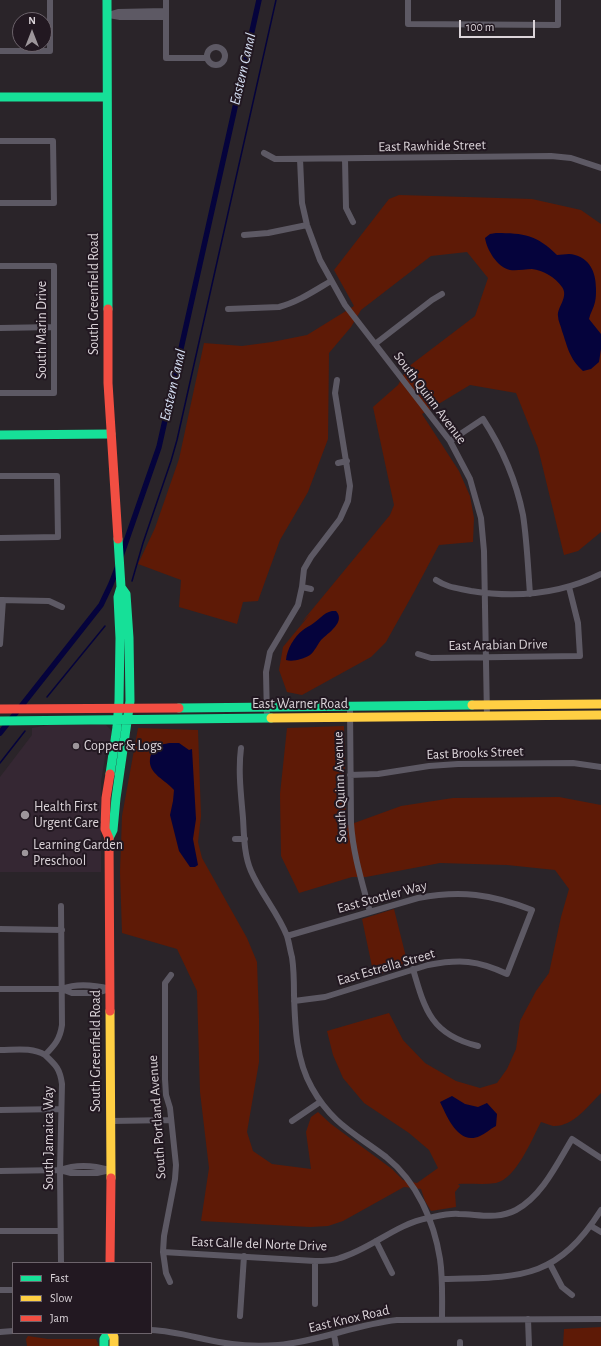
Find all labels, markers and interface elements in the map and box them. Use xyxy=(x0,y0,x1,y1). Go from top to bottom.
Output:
north arrow xyxy=(12,12,52,52)
scale bar xyxy=(461,12,537,38)
text: N xyxy=(28,15,36,26)
text: 100 m xyxy=(466,21,494,33)
water label: Eastern Canal xyxy=(226,31,260,107)
street label: East Rawhide Street xyxy=(378,137,486,155)
street label: South Greenfield Road xyxy=(86,233,102,355)
street label: South Marin Drive xyxy=(34,281,50,379)
water label: Eastern Canal xyxy=(156,347,190,423)
street label: South Quinn Avenue xyxy=(390,349,470,447)
street label: East Arabian Drive xyxy=(448,636,548,654)
street label: East Warner Road xyxy=(252,696,348,712)
street label: South Quinn Avenue xyxy=(330,731,350,843)
place label: Copper & Logs xyxy=(84,738,162,754)
marker: Copper & Logs xyxy=(71,741,81,751)
street label: East Brooks Street xyxy=(426,743,524,763)
place label: Health First Urgent Care xyxy=(34,799,99,832)
marker: Health First Urgent Care xyxy=(19,809,31,821)
place label: Learning Garden Preschool xyxy=(33,837,123,870)
marker: Learning Garden Preschool xyxy=(20,848,30,858)
street label: East Stottler Way xyxy=(335,877,429,917)
street label: East Estrella Street xyxy=(335,945,437,989)
street label: South Greenfield Road xyxy=(88,990,104,1112)
street label: South Portland Avenue xyxy=(144,1054,170,1180)
street label: South Jamaica Way xyxy=(41,1086,57,1190)
street label: East Calle del Norte Drive xyxy=(191,1233,327,1255)
legend xyxy=(12,1262,152,1334)
text: Fast xyxy=(50,1272,69,1284)
text: Slow xyxy=(50,1292,72,1304)
street label: East Knox Road xyxy=(307,1302,391,1336)
text: Jam xyxy=(50,1312,69,1324)

